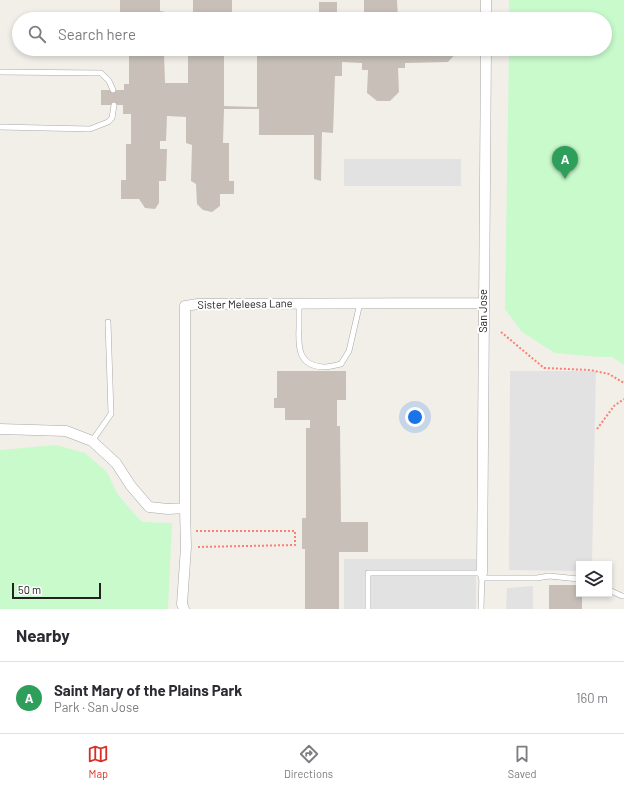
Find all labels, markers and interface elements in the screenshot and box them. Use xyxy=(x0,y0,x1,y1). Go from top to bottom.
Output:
search box xyxy=(12,12,612,56)
icon: search xyxy=(26,23,48,45)
text: Search here xyxy=(58,25,136,43)
pin: A xyxy=(552,146,578,179)
street label: San Jose xyxy=(476,289,489,333)
street label: Sister Meleesa Lane xyxy=(197,296,293,311)
your location xyxy=(405,407,425,427)
map controls xyxy=(576,561,612,597)
button: layers xyxy=(576,561,612,597)
scale bar xyxy=(12,581,101,600)
text: 50 m xyxy=(18,583,41,596)
text: Nearby xyxy=(16,625,70,645)
text: Saint Mary of the Plains Park xyxy=(54,681,242,699)
text: A xyxy=(25,690,33,706)
text: 160 m xyxy=(576,690,608,706)
text: Park · San Jose xyxy=(54,699,139,715)
tab: Map xyxy=(87,743,109,780)
tab: Directions xyxy=(284,743,333,780)
tab: Saved xyxy=(508,743,537,780)

